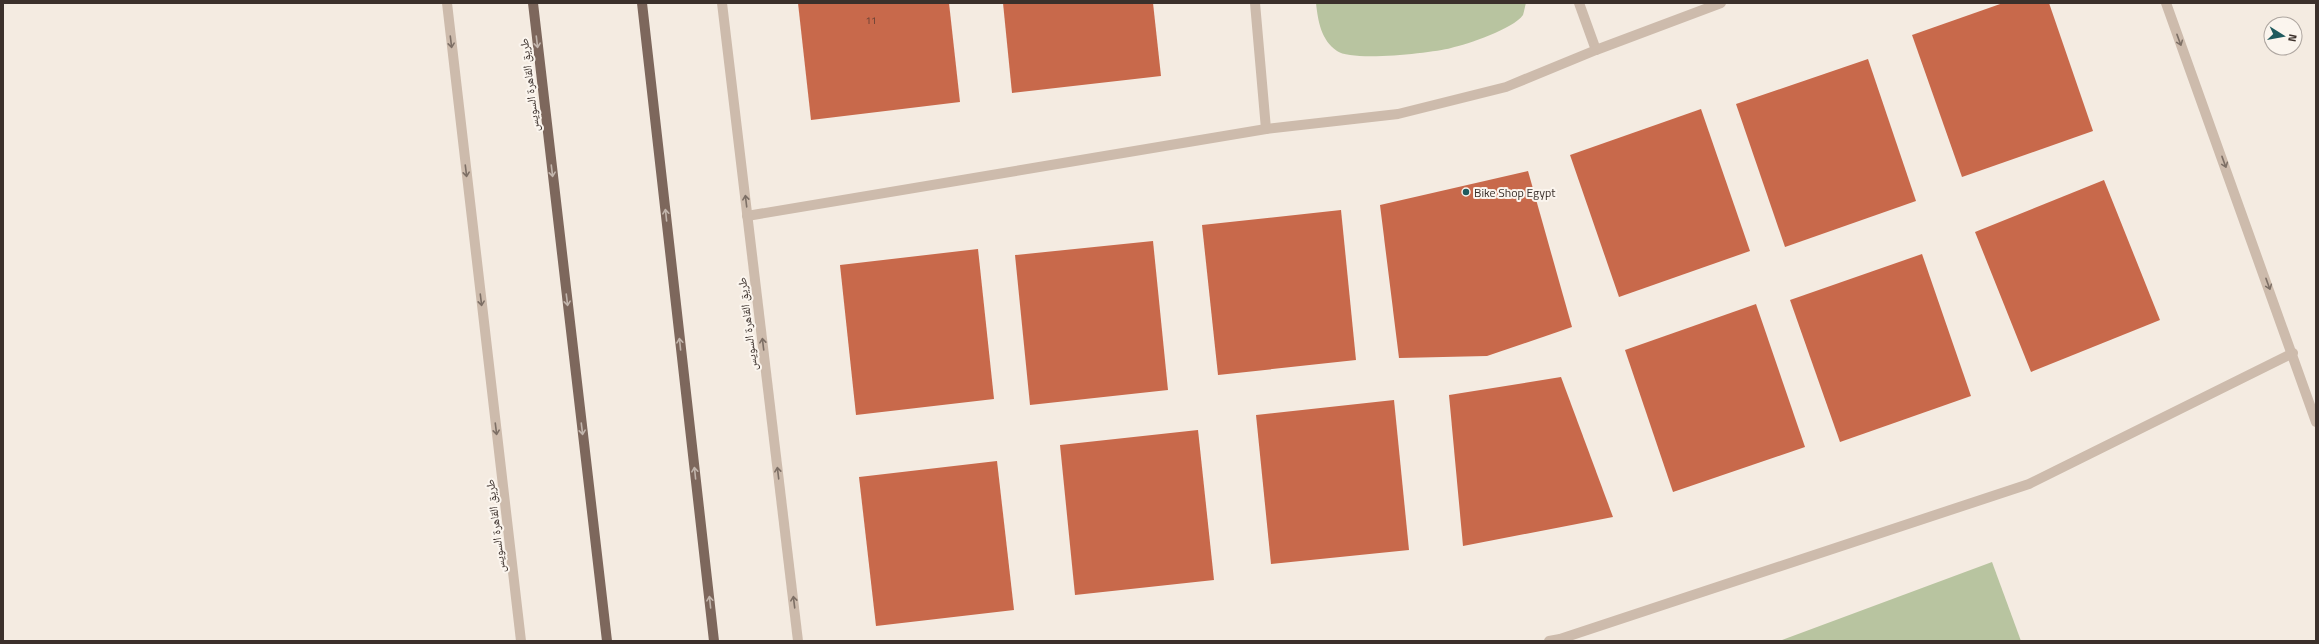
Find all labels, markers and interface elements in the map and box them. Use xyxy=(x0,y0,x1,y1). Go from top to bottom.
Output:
house number: 11 xyxy=(865,13,877,28)
north arrow xyxy=(2263,16,2303,56)
one-way arrow xyxy=(2176,33,2184,45)
text: N xyxy=(2284,33,2301,43)
one-way arrow xyxy=(447,35,455,48)
one-way arrow xyxy=(533,35,541,48)
street label: طريق القاهرة السويس xyxy=(514,37,544,133)
one-way arrow xyxy=(2220,156,2228,168)
one-way arrow xyxy=(462,164,470,177)
one-way arrow xyxy=(548,164,556,177)
place label: Bike Shop Egypt xyxy=(1474,183,1556,202)
marker: Bike Shop Egypt xyxy=(1461,187,1471,197)
one-way arrow xyxy=(742,195,749,208)
one-way arrow xyxy=(662,209,670,222)
street label: طريق القاهرة السويس xyxy=(732,276,762,372)
one-way arrow xyxy=(2264,278,2272,290)
one-way arrow xyxy=(477,293,485,306)
one-way arrow xyxy=(563,293,571,306)
one-way arrow xyxy=(677,338,684,351)
one-way arrow xyxy=(759,338,767,351)
one-way arrow xyxy=(493,422,500,435)
one-way arrow xyxy=(579,422,586,435)
one-way arrow xyxy=(691,467,699,480)
one-way arrow xyxy=(774,467,782,480)
street label: طريق القاهرة السويس xyxy=(480,478,510,574)
one-way arrow xyxy=(706,596,713,609)
one-way arrow xyxy=(790,596,797,609)

